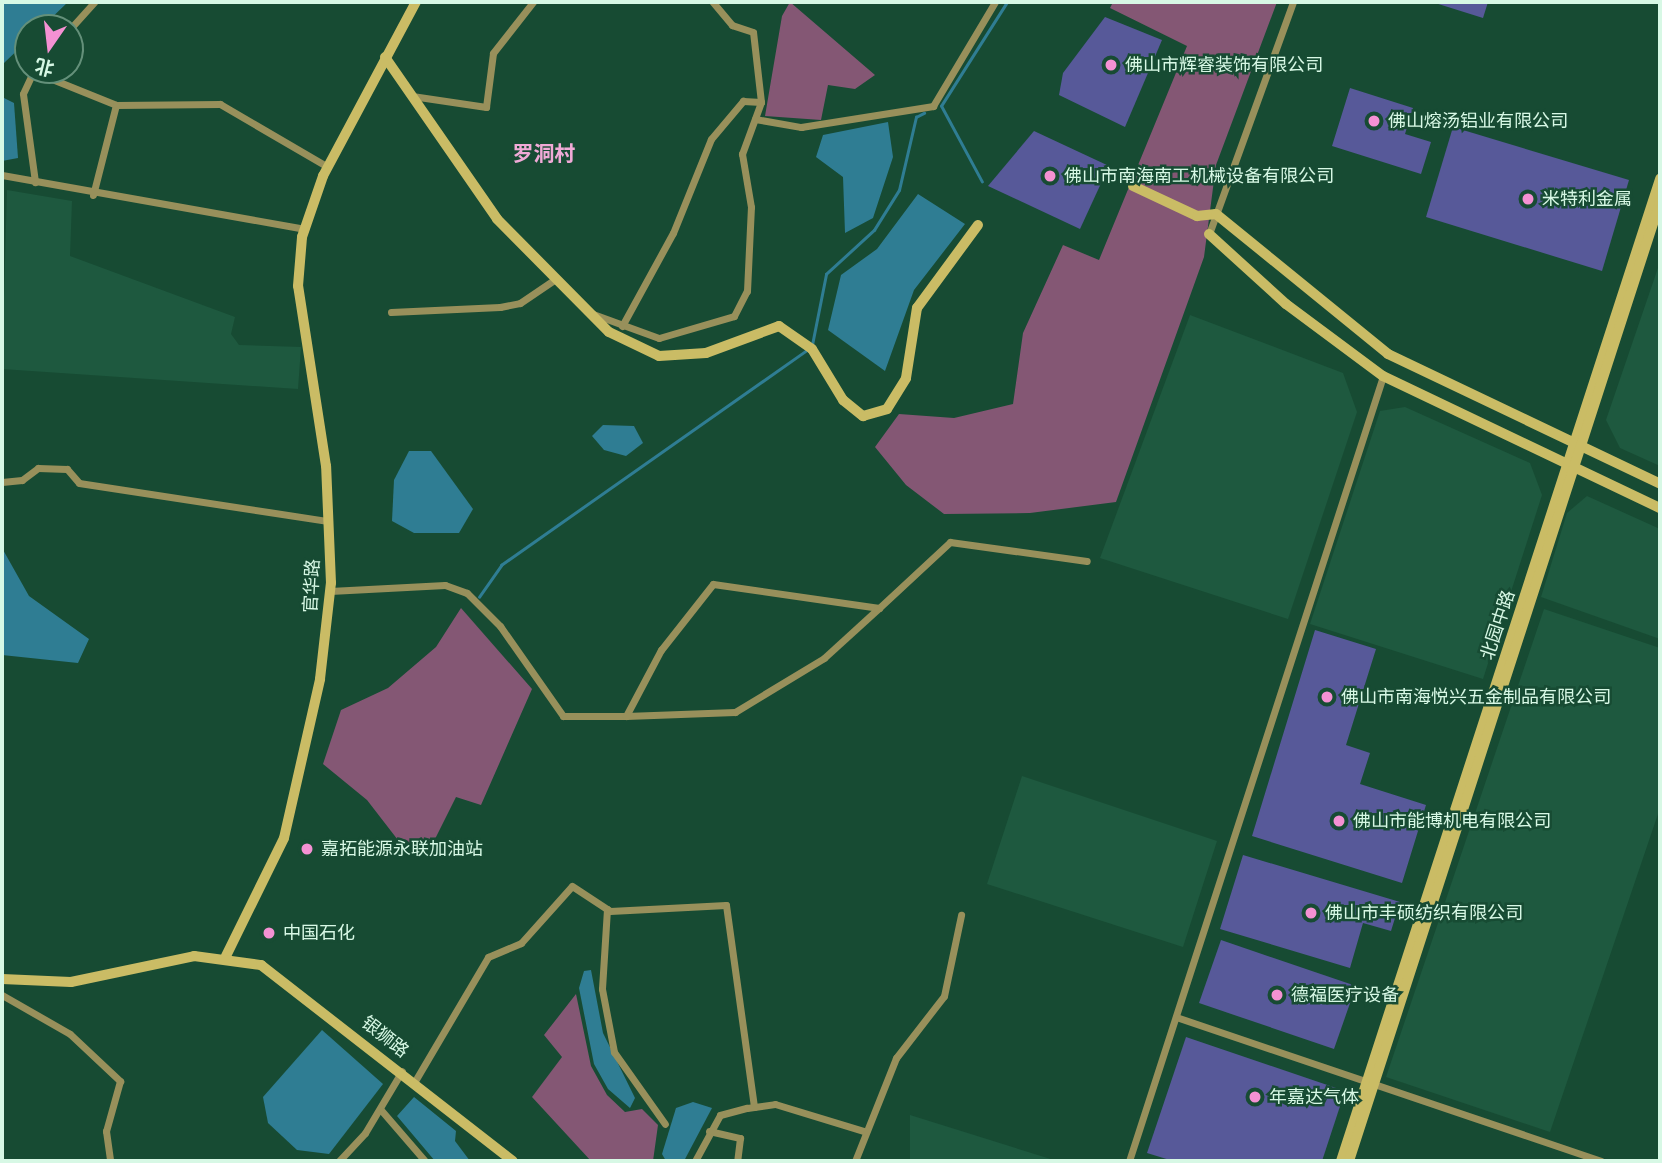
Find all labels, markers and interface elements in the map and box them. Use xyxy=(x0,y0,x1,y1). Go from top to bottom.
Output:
north arrow xyxy=(14,14,84,84)
text: 北 xyxy=(32,53,57,81)
place label: 佛山市辉睿装饰有限公司 xyxy=(1125,54,1323,76)
marker: 佛山市辉睿装饰有限公司 xyxy=(1103,57,1119,73)
place label: 佛山熔汤铝业有限公司 xyxy=(1388,110,1568,132)
marker: 佛山熔汤铝业有限公司 xyxy=(1366,113,1382,129)
district label: 罗洞村 xyxy=(513,141,575,167)
place label: 佛山市南海南工机械设备有限公司 xyxy=(1064,165,1334,187)
marker: 佛山市南海南工机械设备有限公司 xyxy=(1042,168,1058,184)
place label: 米特利金属 xyxy=(1542,188,1632,210)
marker: 米特利金属 xyxy=(1520,191,1536,207)
street label: 官华路 xyxy=(300,558,324,614)
street label: 北园中路 xyxy=(1477,587,1519,663)
place label: 佛山市南海悦兴五金制品有限公司 xyxy=(1341,686,1611,708)
marker: 佛山市南海悦兴五金制品有限公司 xyxy=(1319,689,1335,705)
place label: 佛山市能博机电有限公司 xyxy=(1353,810,1551,832)
marker: 佛山市能博机电有限公司 xyxy=(1331,813,1347,829)
place label: 嘉拓能源永联加油站 xyxy=(321,838,483,860)
marker: 嘉拓能源永联加油站 xyxy=(299,841,315,857)
place label: 佛山市丰硕纺织有限公司 xyxy=(1325,902,1523,924)
marker: 佛山市丰硕纺织有限公司 xyxy=(1303,905,1319,921)
place label: 中国石化 xyxy=(283,922,355,944)
marker: 中国石化 xyxy=(261,925,277,941)
place label: 德福医疗设备 xyxy=(1291,984,1399,1006)
marker: 德福医疗设备 xyxy=(1269,987,1285,1003)
street label: 银狮路 xyxy=(357,1012,413,1062)
place label: 年嘉达气体 xyxy=(1269,1086,1359,1108)
marker: 年嘉达气体 xyxy=(1247,1089,1263,1105)

